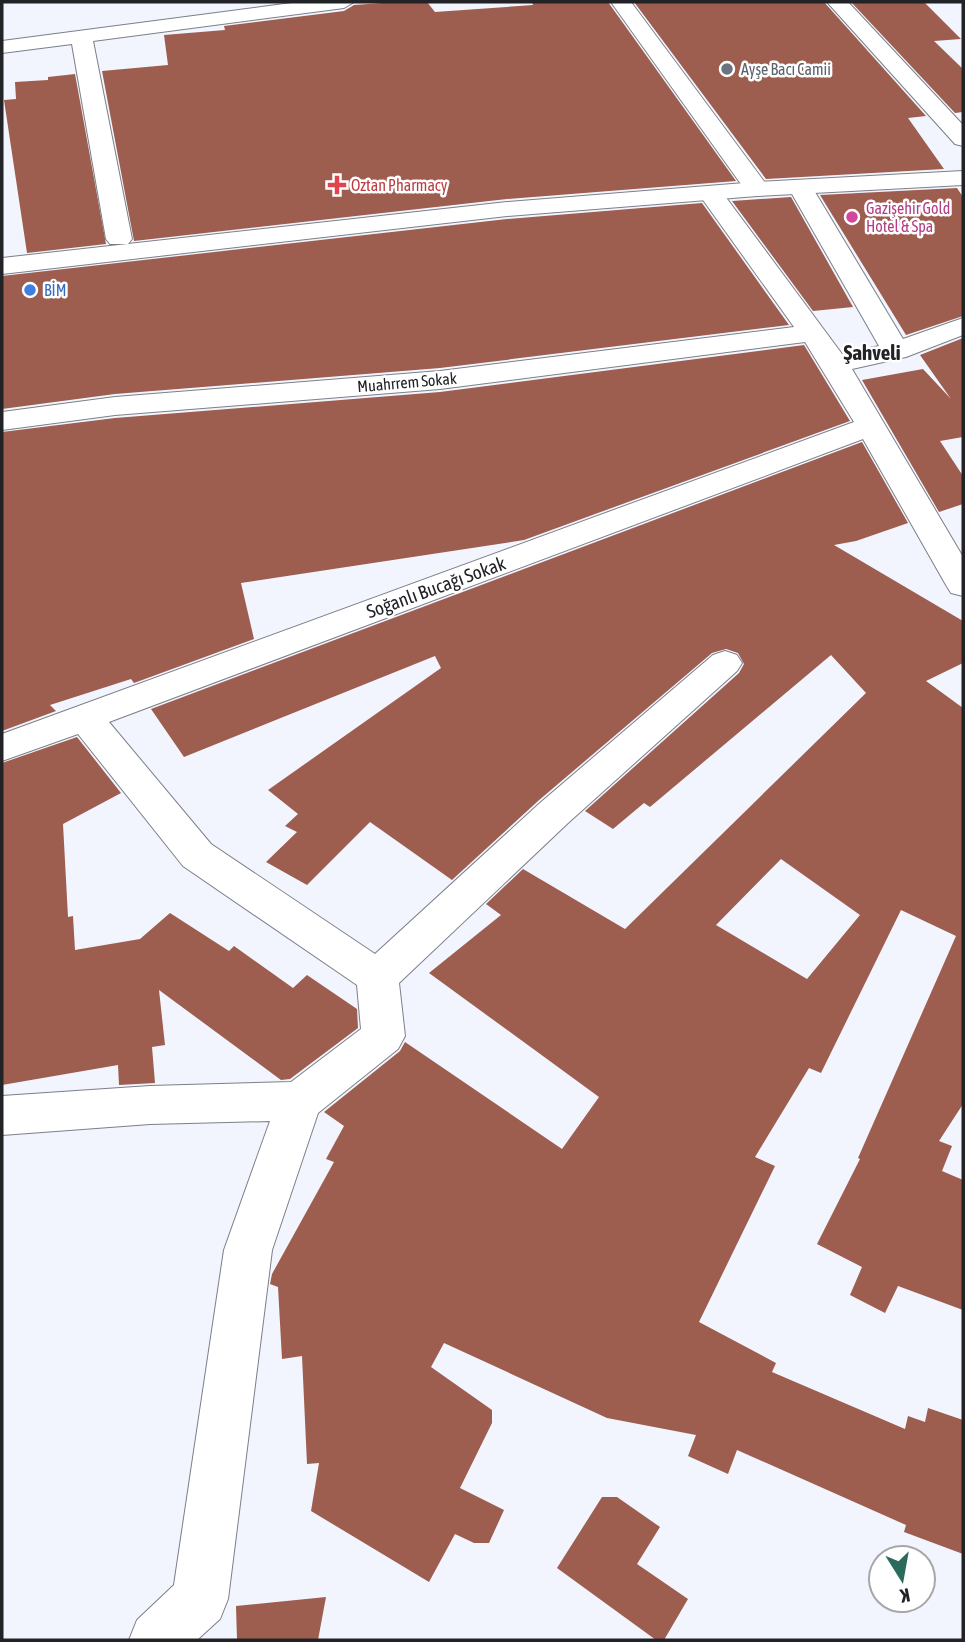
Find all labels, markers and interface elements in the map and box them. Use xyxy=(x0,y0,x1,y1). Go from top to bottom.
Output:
place label: Ayşe Bacı Camii xyxy=(741,60,831,79)
marker: Ayşe Bacı Camii xyxy=(719,61,735,77)
place label: Oztan Pharmacy xyxy=(351,176,448,195)
marker: Oztan Pharmacy xyxy=(329,177,345,193)
place label: Gazişehir Gold Hotel & Spa xyxy=(866,199,950,236)
marker: Gazişehir Gold Hotel & Spa xyxy=(844,209,860,225)
place label: BİM xyxy=(44,281,66,299)
marker: BİM xyxy=(22,282,38,298)
district label: Şahveli xyxy=(843,340,901,364)
street label: Muahrrem Sokak xyxy=(356,369,458,395)
street label: Soğanlı Bucağı Sokak xyxy=(363,551,509,622)
north arrow xyxy=(867,1544,937,1614)
text: K xyxy=(898,1584,912,1608)

